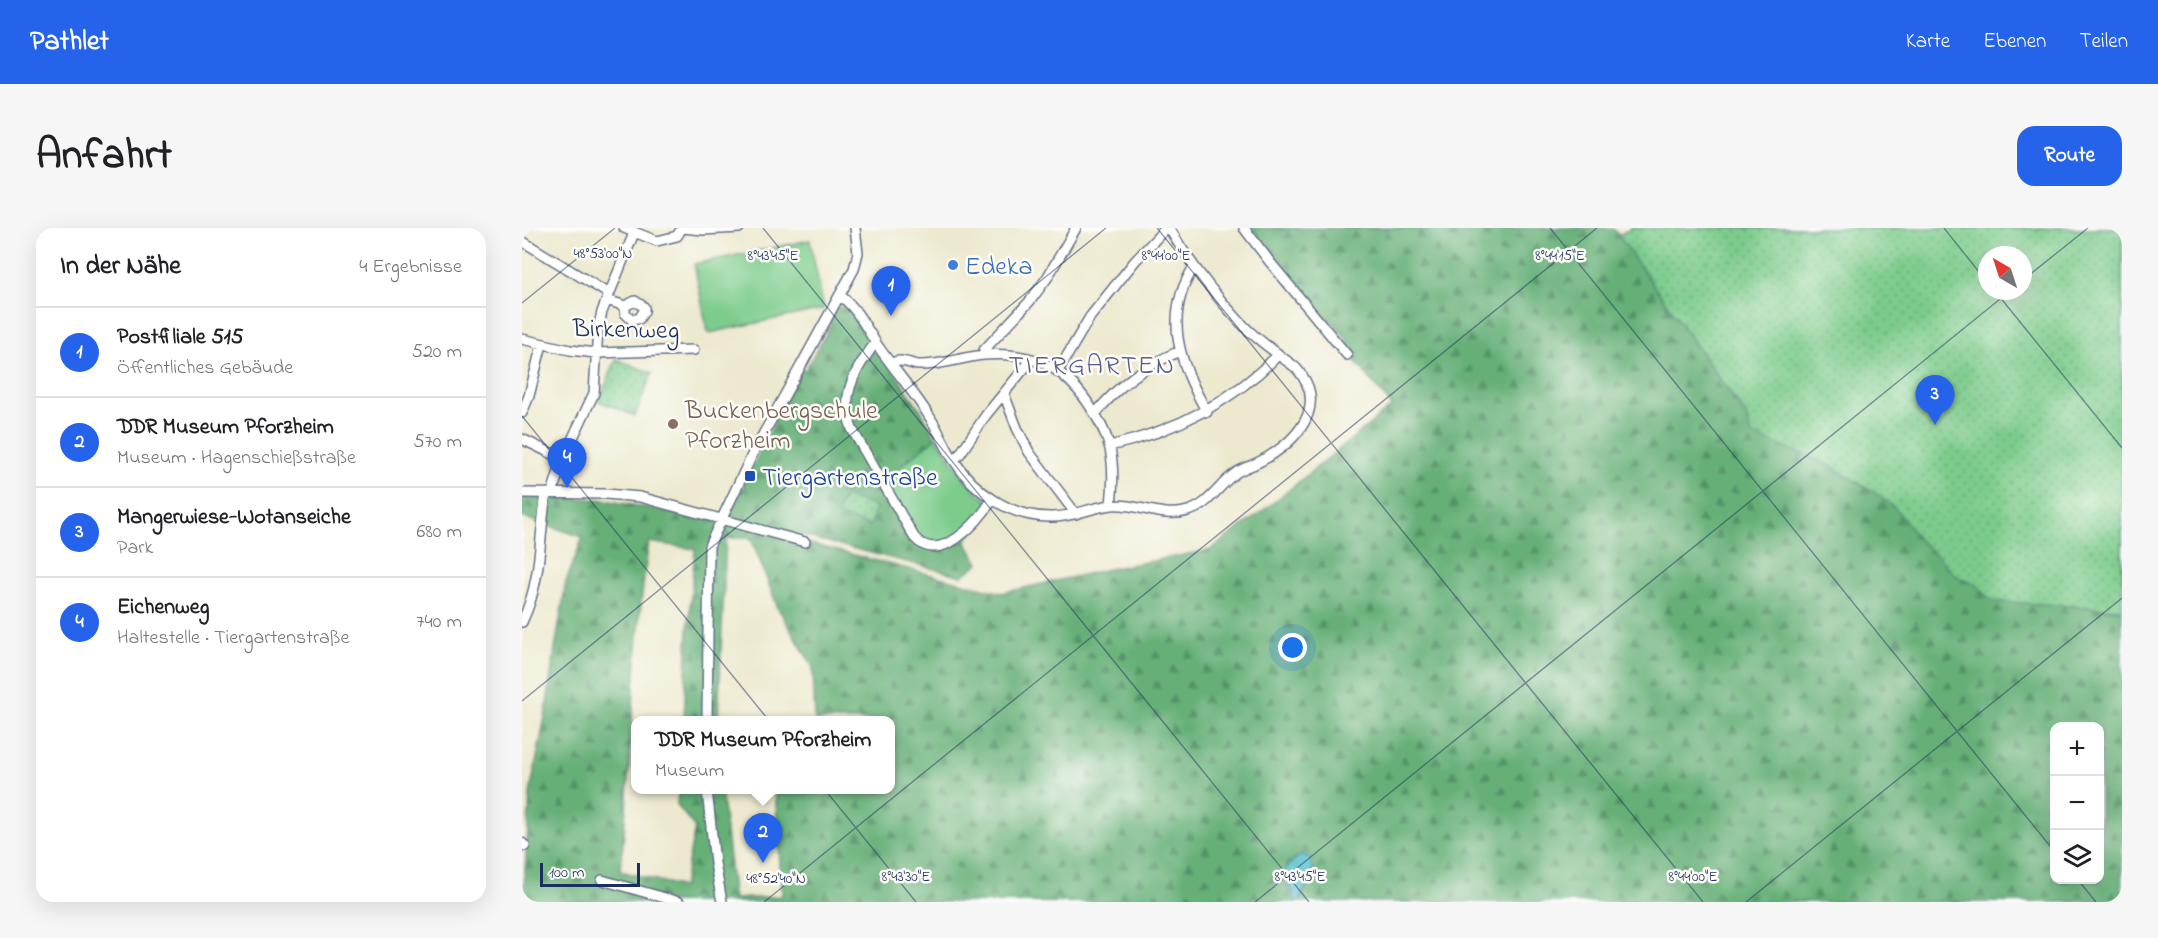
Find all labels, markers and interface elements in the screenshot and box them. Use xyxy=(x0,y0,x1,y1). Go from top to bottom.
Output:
text: Pathlet xyxy=(30,22,109,63)
text: Karte xyxy=(1906,27,1950,57)
text: Ebenen xyxy=(1983,27,2046,57)
text: Teilen xyxy=(2079,27,2128,57)
text: Anfahrt xyxy=(36,126,172,187)
button: Route xyxy=(2017,126,2122,186)
text: 48°53'00"N xyxy=(574,243,632,265)
text: 8°43'45"E xyxy=(748,245,798,267)
text: 8°44'00"E xyxy=(1141,245,1191,267)
text: 8°44'15"E xyxy=(1535,245,1585,267)
north arrow xyxy=(1978,246,2032,300)
text: In der Nähe xyxy=(60,248,181,286)
place label: Edeka xyxy=(965,249,1032,287)
text: 4 Ergebnisse xyxy=(359,253,462,282)
marker: Edeka xyxy=(946,258,960,272)
pin: 1 xyxy=(872,266,910,316)
street label: Birkenweg xyxy=(571,311,680,351)
text: Postfiliale 515 xyxy=(117,322,243,354)
text: 1 xyxy=(76,338,83,367)
text: 520 m xyxy=(411,338,462,367)
district label: TIERGARTEN xyxy=(1009,347,1175,386)
text: Öffentliches Gebäude xyxy=(117,354,293,383)
pin: 3 xyxy=(1916,376,1954,425)
place label: Buckenbergschule Pforzheim xyxy=(684,393,878,461)
text: DDR Museum Pforzheim xyxy=(117,412,334,444)
marker: Buckenbergschule Pforzheim xyxy=(666,417,680,431)
text: 2 xyxy=(75,428,84,457)
text: 570 m xyxy=(413,428,462,457)
pin: 4 xyxy=(548,438,586,488)
text: Museum · Hagenschießstraße xyxy=(117,444,356,473)
place label: Tiergartenstraße xyxy=(762,460,938,498)
marker: Tiergartenstraße xyxy=(743,469,757,483)
text: Mangerwiese-Wotanseiche xyxy=(117,502,351,534)
text: 3 xyxy=(75,518,84,547)
text: 680 m xyxy=(417,518,462,547)
text: Park xyxy=(117,534,153,563)
text: Eichenweg xyxy=(117,592,209,624)
text: 4 xyxy=(75,608,84,637)
text: 740 m xyxy=(416,608,462,637)
text: Haltestelle · Tiergartenstraße xyxy=(117,624,349,653)
your location xyxy=(1278,633,1307,662)
popup xyxy=(631,716,895,794)
map controls xyxy=(2050,722,2104,884)
button: + xyxy=(2050,722,2104,776)
text: DDR Museum Pforzheim xyxy=(655,725,871,757)
text: Museum xyxy=(655,757,724,786)
button: − xyxy=(2050,776,2104,830)
pin: 2 xyxy=(744,814,782,863)
button: layers xyxy=(2050,830,2104,884)
scale bar xyxy=(540,860,640,888)
text: 100 m xyxy=(549,861,584,885)
text: 8°43'30"E xyxy=(882,866,930,888)
text: 8°43'45"E xyxy=(1275,866,1325,888)
text: 8°44'00"E xyxy=(1668,866,1718,888)
text: 48°52'40"N xyxy=(746,868,806,890)

